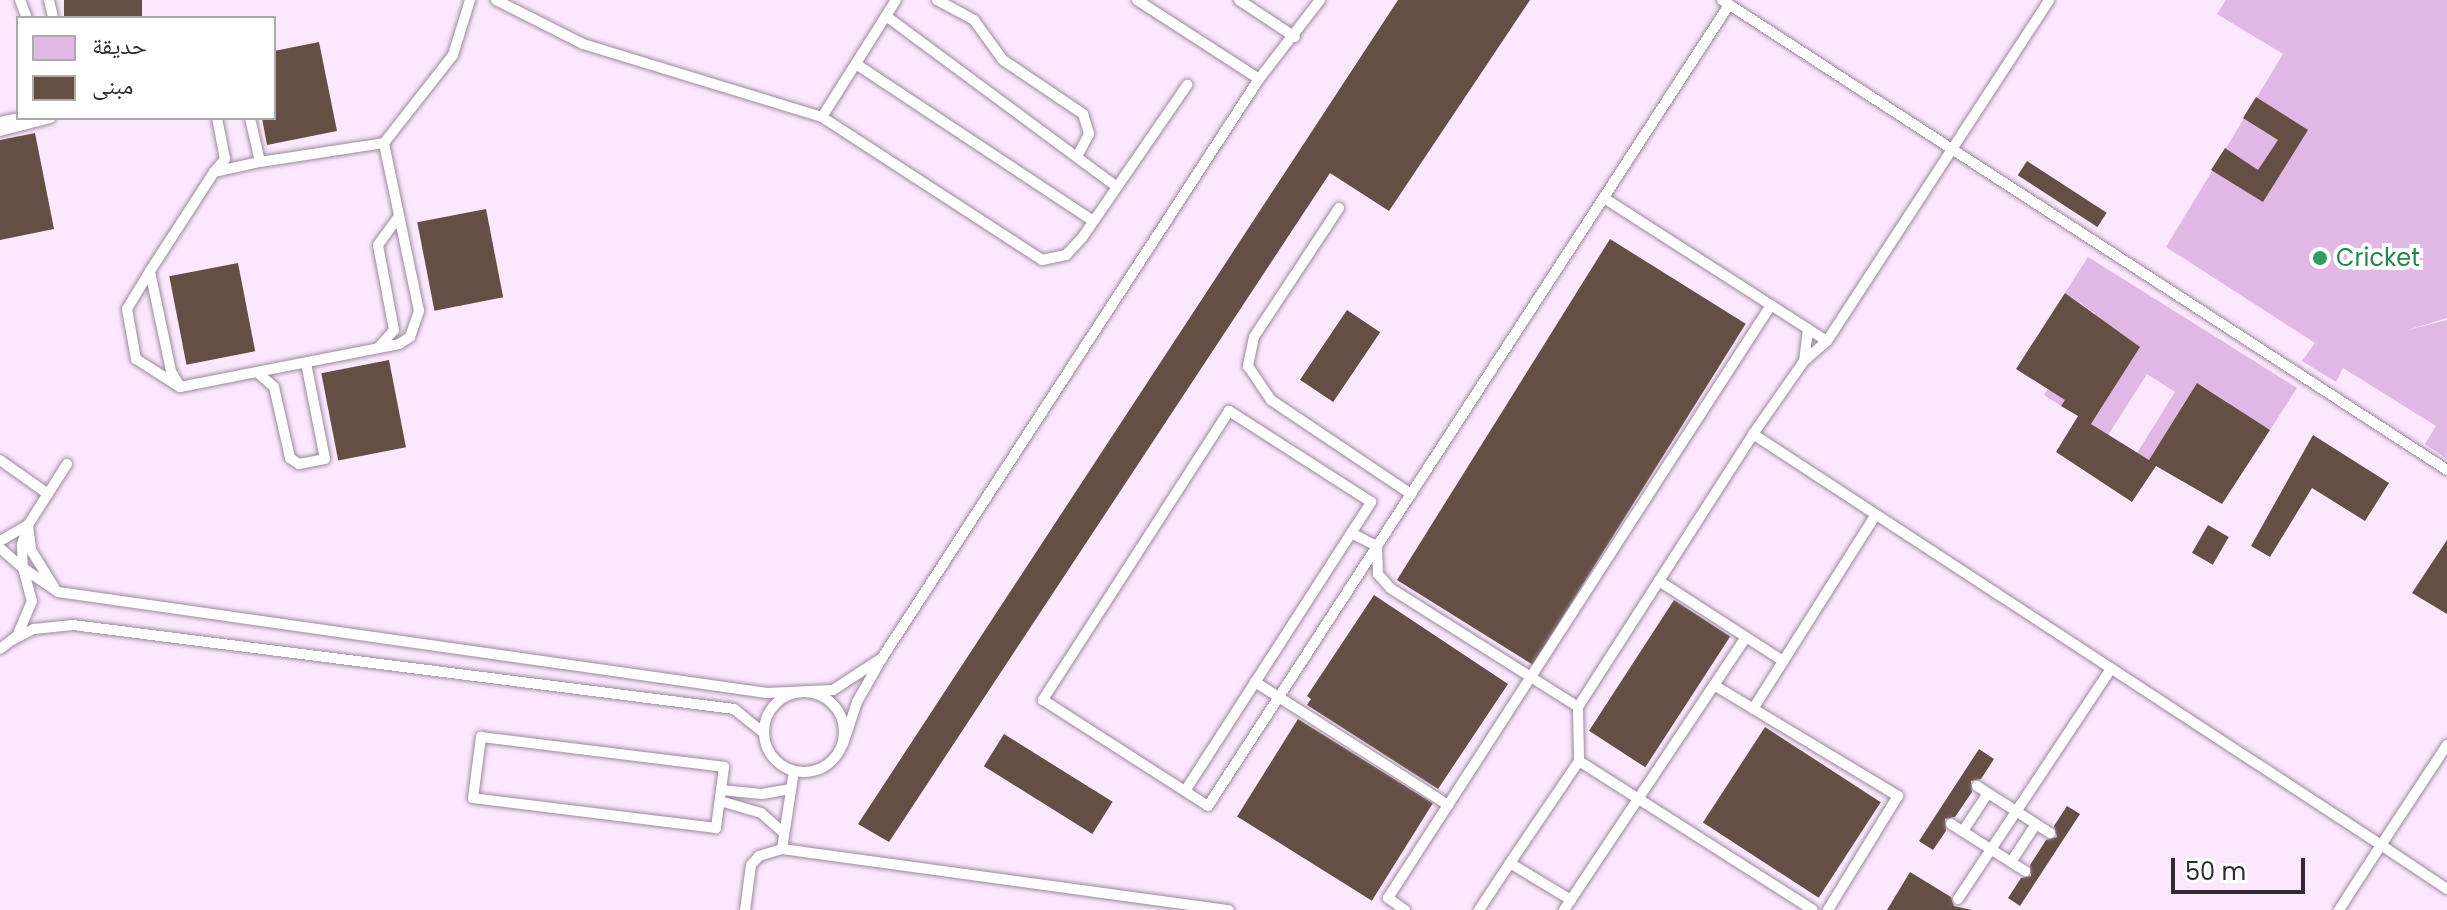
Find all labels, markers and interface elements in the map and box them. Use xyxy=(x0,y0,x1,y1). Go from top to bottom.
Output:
legend xyxy=(16,16,276,120)
text: حديقة xyxy=(92,29,147,62)
text: مبنى xyxy=(92,69,133,102)
place label: Cricket xyxy=(2336,244,2420,272)
marker: Cricket xyxy=(2311,249,2329,267)
scale bar xyxy=(2175,842,2309,892)
text: 50 m xyxy=(2185,855,2246,888)

